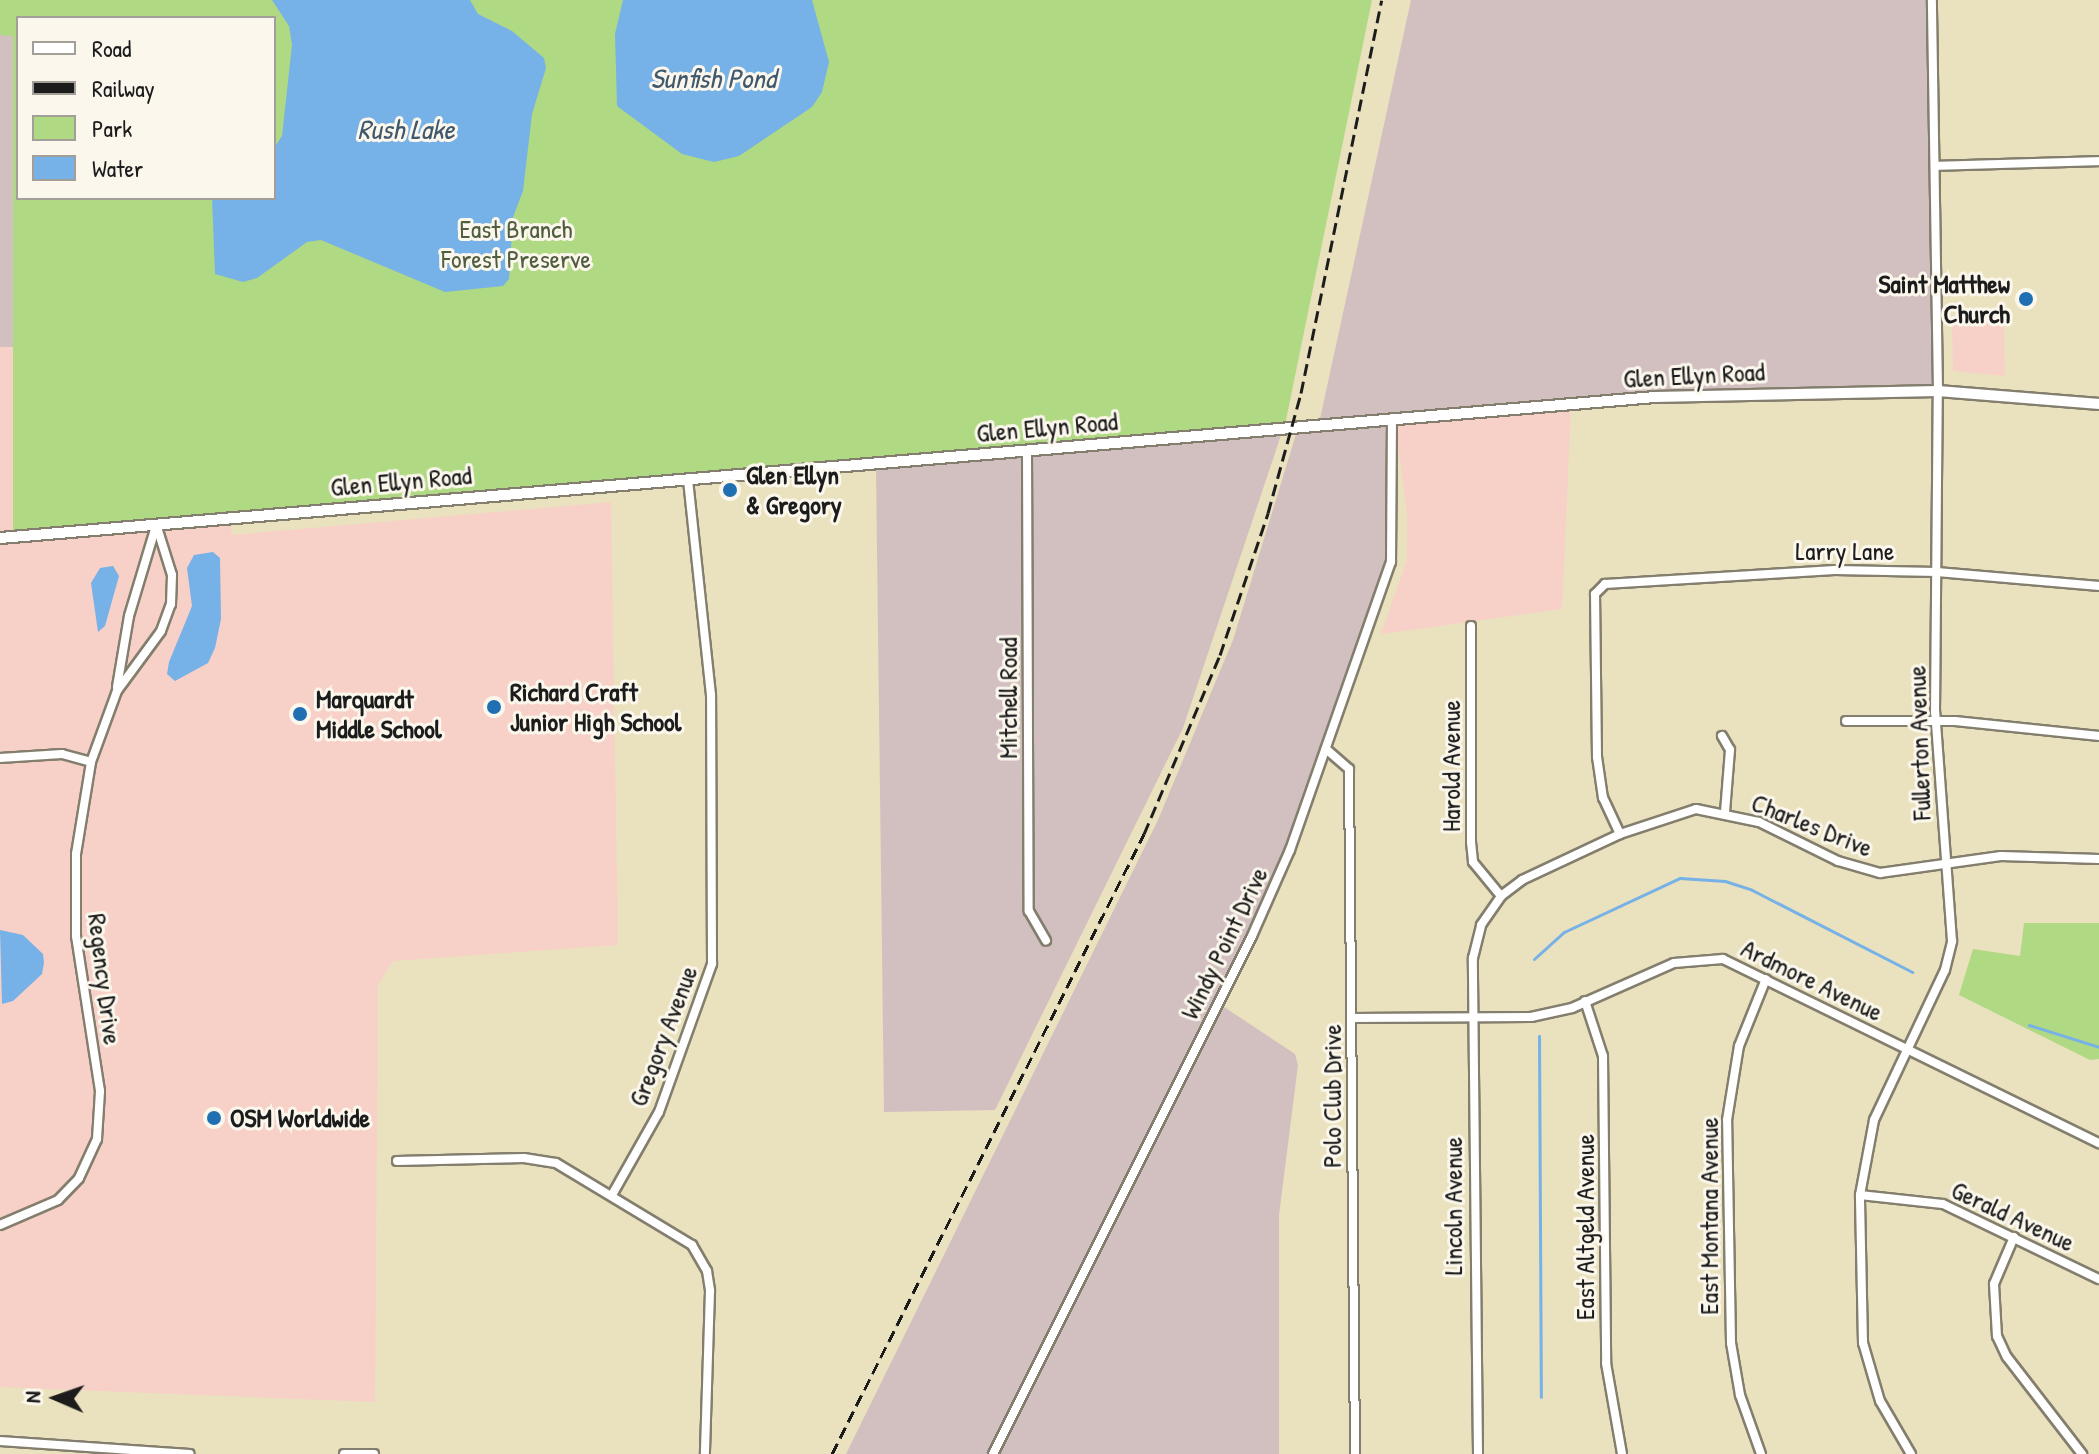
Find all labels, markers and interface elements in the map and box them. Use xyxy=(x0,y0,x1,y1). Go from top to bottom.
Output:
legend xyxy=(16,16,276,200)
text: Road xyxy=(92,32,131,64)
water label: Sunfish Pond xyxy=(650,61,776,95)
text: Railway xyxy=(92,72,155,104)
text: Park xyxy=(92,112,132,144)
water label: Rush Lake xyxy=(357,112,455,146)
text: Water xyxy=(92,152,143,184)
park label: East Branch Forest Preserve xyxy=(441,213,591,274)
place label: Saint Matthew Church xyxy=(1879,268,2010,330)
marker: Saint Matthew Church xyxy=(2017,290,2035,308)
street label: Glen Ellyn Road xyxy=(1623,356,1765,394)
street label: Glen Ellyn Road xyxy=(975,405,1119,449)
street label: Glen Ellyn Road xyxy=(329,459,473,503)
place label: Glen Ellyn & Gregory xyxy=(746,459,842,520)
marker: Glen Ellyn & Gregory xyxy=(721,481,739,499)
street label: Larry Lane xyxy=(1796,535,1894,567)
street label: Mitchell Road xyxy=(992,637,1024,759)
street label: Fullerton Avenue xyxy=(1901,665,1937,821)
place label: Richard Craft Junior High School xyxy=(510,676,681,738)
place label: Marquardt Middle School xyxy=(316,683,442,744)
marker: Richard Craft Junior High School xyxy=(485,698,503,716)
street label: Harold Avenue xyxy=(1435,700,1467,832)
marker: Marquardt Middle School xyxy=(291,705,309,723)
street label: Charles Drive xyxy=(1747,787,1877,863)
street label: Windy Point Drive xyxy=(1174,862,1274,1024)
street label: Regency Drive xyxy=(81,912,129,1046)
street label: Ardmore Avenue xyxy=(1736,932,1888,1028)
street label: Gregory Avenue xyxy=(622,961,704,1111)
street label: Polo Club Drive xyxy=(1316,1024,1348,1168)
place label: OSM Worldwide xyxy=(230,1102,370,1134)
marker: OSM Worldwide xyxy=(205,1109,223,1127)
street label: East Montana Avenue xyxy=(1693,1117,1725,1315)
street label: East Altgeld Avenue xyxy=(1569,1134,1601,1320)
street label: Lincoln Avenue xyxy=(1437,1137,1469,1275)
street label: Gerald Avenue xyxy=(1947,1174,2079,1258)
north arrow xyxy=(16,1358,96,1438)
text: N xyxy=(17,1391,47,1404)

